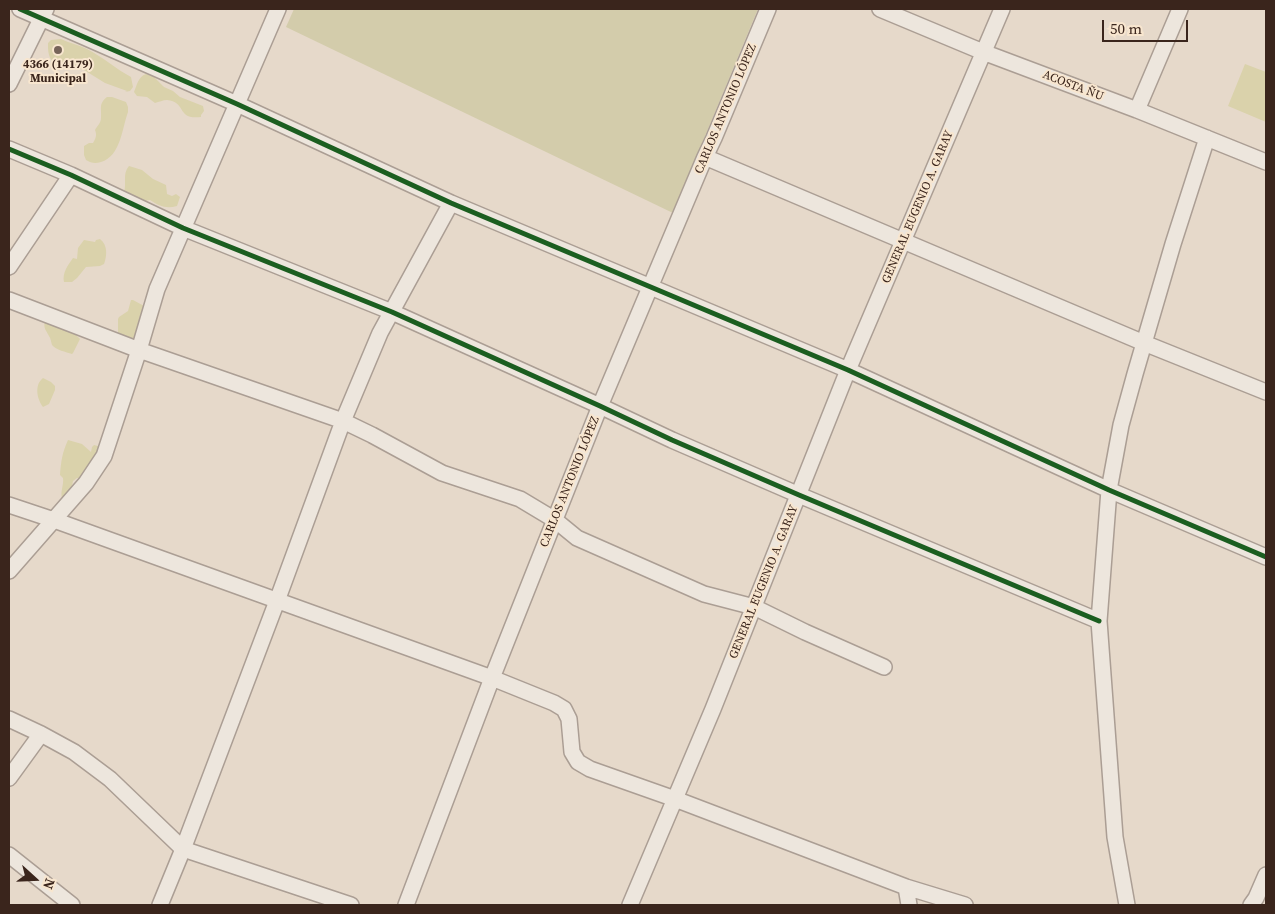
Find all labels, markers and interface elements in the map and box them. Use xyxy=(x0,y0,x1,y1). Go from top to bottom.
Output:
scale bar xyxy=(1105,10,1191,42)
text: 50 m xyxy=(1110,18,1142,39)
street label: CARLOS ANTONIO LÓPEZ xyxy=(692,42,760,176)
marker: 4366 (14179) Municipal xyxy=(52,44,64,56)
place label: 4366 (14179) Municipal xyxy=(23,58,93,86)
street label: ACOSTA ÑU xyxy=(1040,68,1106,104)
street label: GENERAL EUGENIO A. GARAY xyxy=(879,128,957,286)
street label: CARLOS ANTONIO LÓPEZ xyxy=(537,415,603,549)
street label: GENERAL EUGENIO A. GARAY xyxy=(727,503,801,661)
north arrow xyxy=(10,854,60,904)
text: N xyxy=(38,876,60,892)

